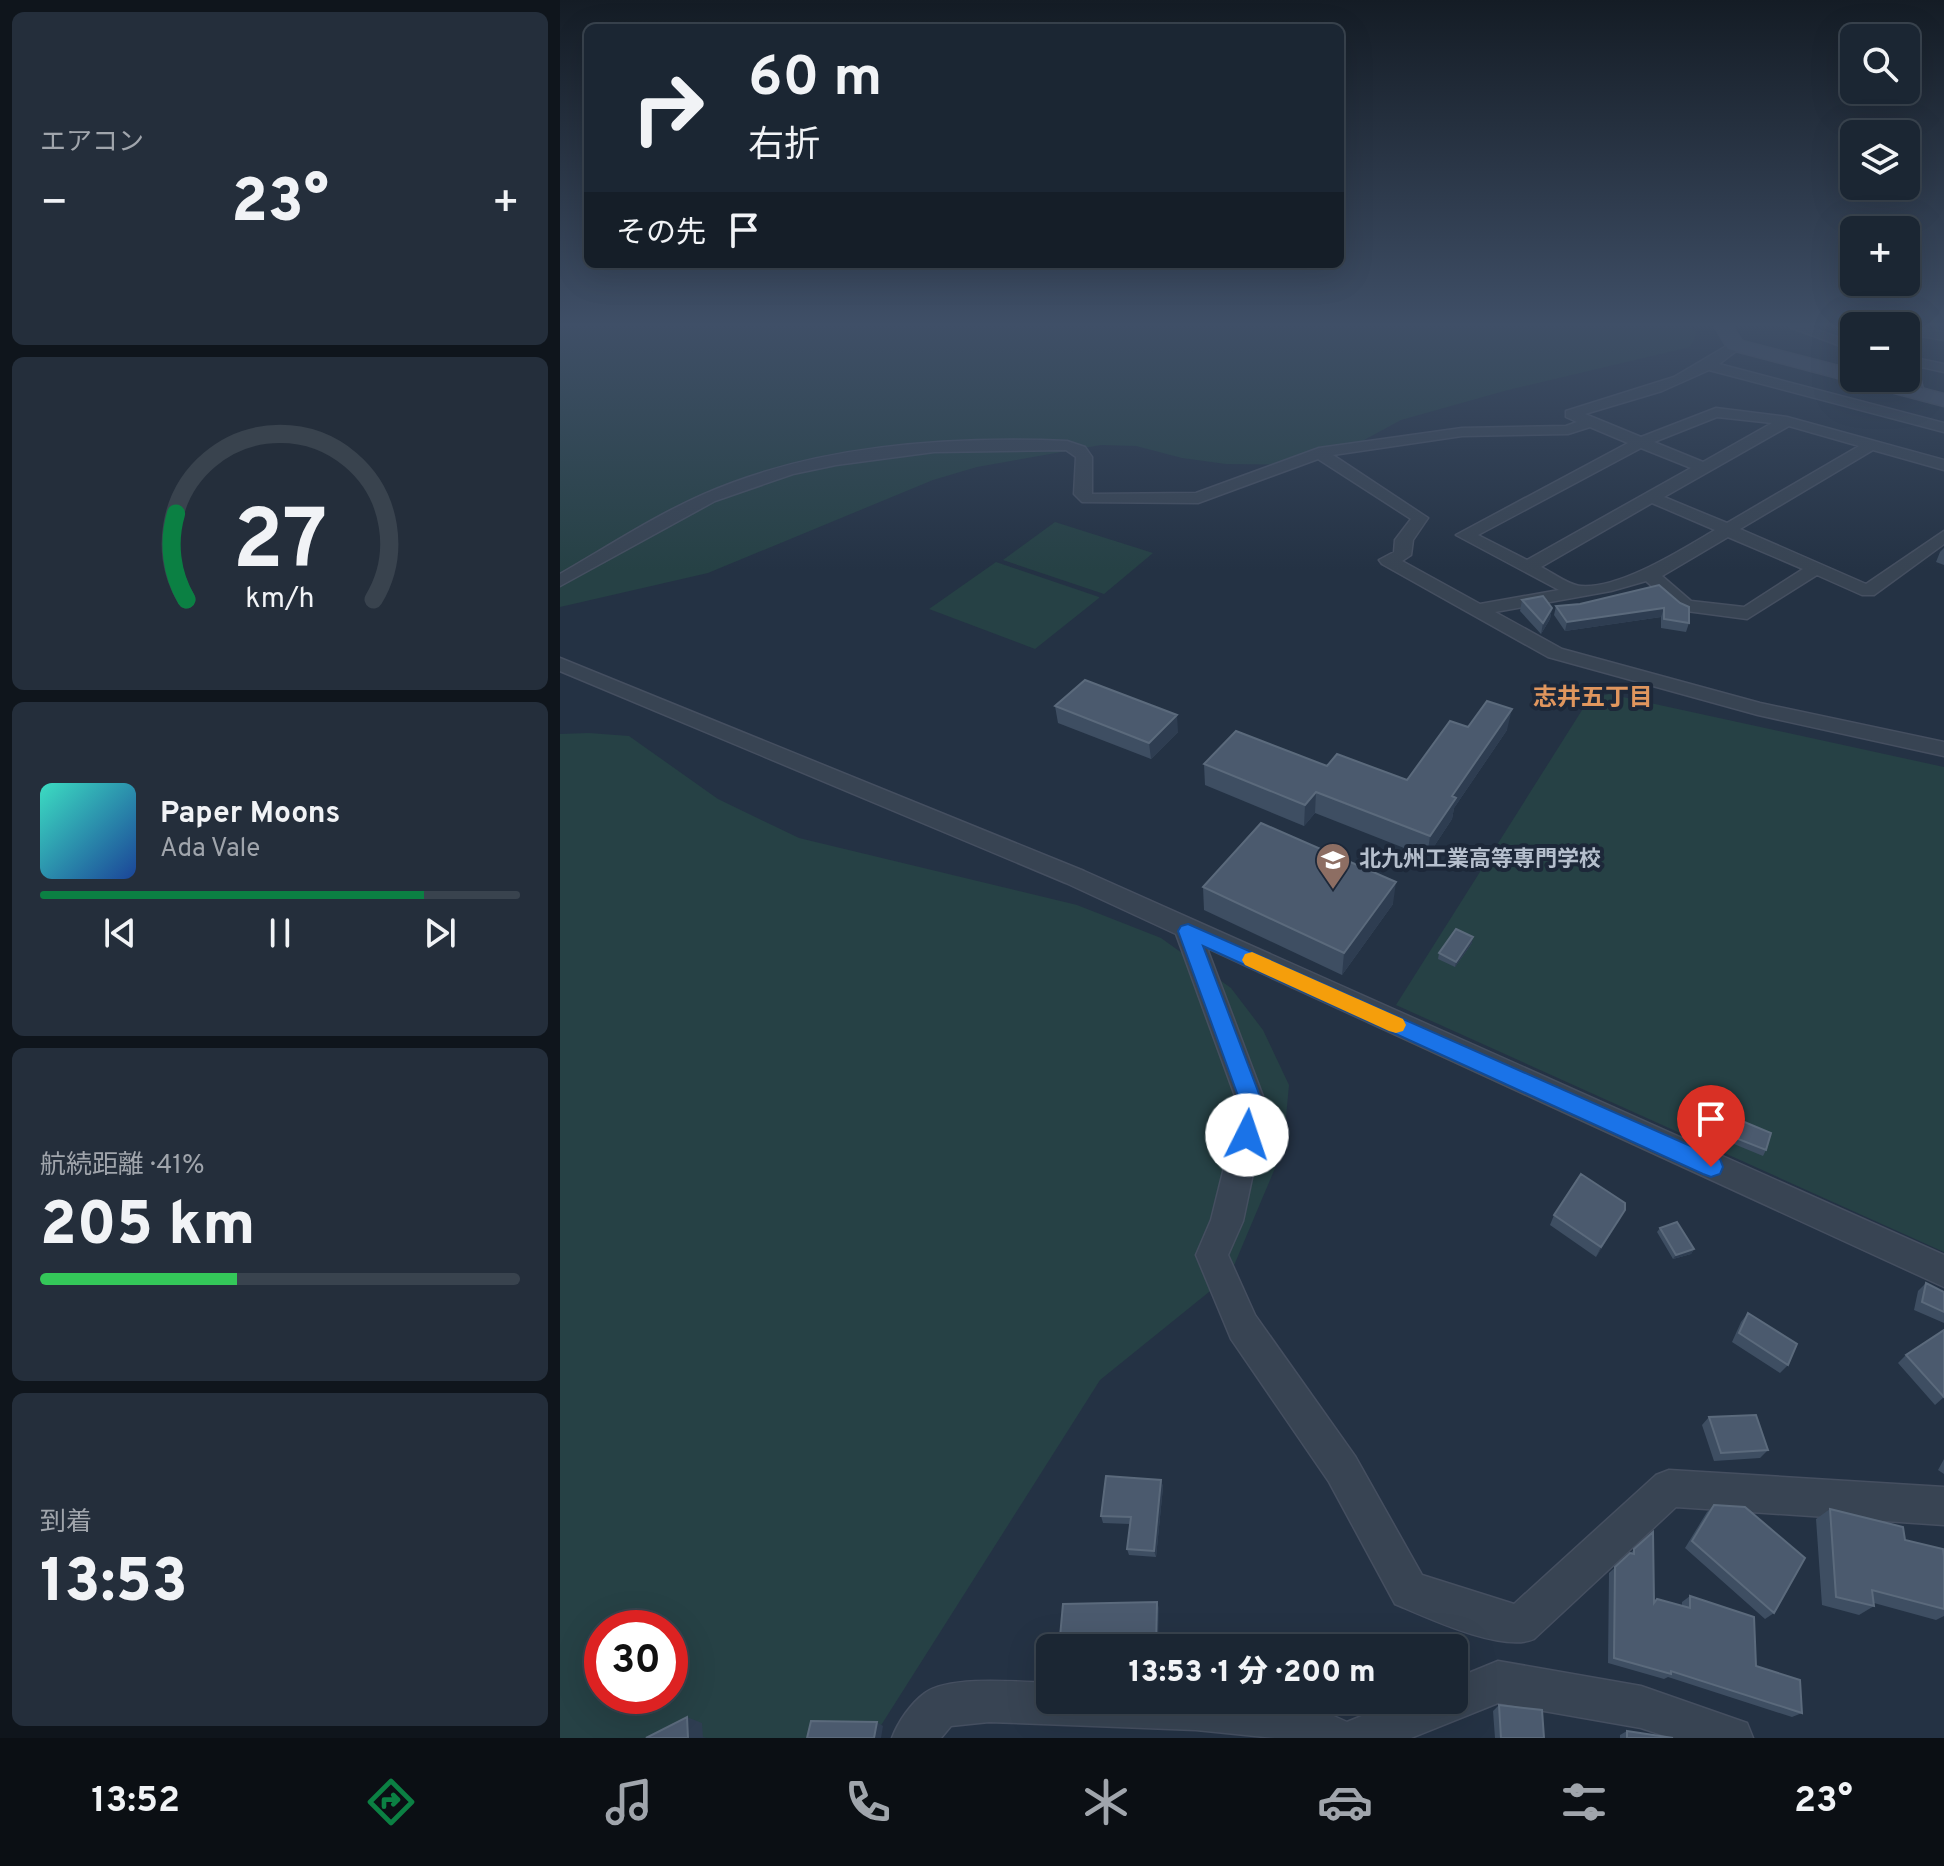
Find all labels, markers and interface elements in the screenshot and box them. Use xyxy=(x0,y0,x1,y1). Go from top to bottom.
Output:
map controls xyxy=(1840,24,1920,392)
button: search xyxy=(1840,24,1920,104)
text: 60 m xyxy=(748,45,882,115)
icon: right xyxy=(616,56,720,160)
button: layers xyxy=(1840,120,1920,200)
text: 右折 xyxy=(748,124,820,170)
text: エアコン xyxy=(40,127,144,160)
text: 23° xyxy=(231,167,329,243)
text: − xyxy=(40,177,68,233)
text: + xyxy=(492,177,520,233)
icon: arrive xyxy=(722,208,766,252)
text: その先 xyxy=(616,216,706,253)
button: + xyxy=(1840,216,1920,296)
button: − xyxy=(1840,312,1920,392)
text: 27 xyxy=(233,492,327,597)
text: km/h xyxy=(245,582,315,618)
district label: 志井五丁目 xyxy=(1533,684,1653,714)
text: Paper Moons xyxy=(160,796,340,833)
text: Ada Vale xyxy=(160,833,260,866)
school or university icon: 北九州工業高等専門学校 xyxy=(1314,841,1352,891)
place label: 北九州工業高等専門学校 xyxy=(1359,847,1601,874)
icon: previous xyxy=(98,911,142,955)
icon: pause xyxy=(258,911,302,955)
icon: next xyxy=(418,911,462,955)
pin xyxy=(1677,1085,1745,1167)
position arrow xyxy=(1205,1093,1289,1177)
icon: arrive xyxy=(1689,1097,1733,1141)
text: 航続距離 · 41% xyxy=(40,1150,205,1183)
text: 205 km xyxy=(40,1190,255,1266)
text: 到着 xyxy=(40,1507,92,1540)
text: 13:53 xyxy=(40,1547,188,1623)
speed limit sign: 30 xyxy=(584,1610,688,1714)
text: 13:53 · 1 分 · 200 m xyxy=(1129,1655,1375,1692)
icon: directions xyxy=(363,1774,419,1830)
icon: music xyxy=(601,1774,657,1830)
icon: phone xyxy=(840,1774,896,1830)
icon: climate xyxy=(1078,1774,1134,1830)
icon: car xyxy=(1317,1774,1373,1830)
icon: filters xyxy=(1556,1774,1612,1830)
text: 13:52 xyxy=(91,1779,180,1825)
text: 23° xyxy=(1794,1779,1853,1825)

